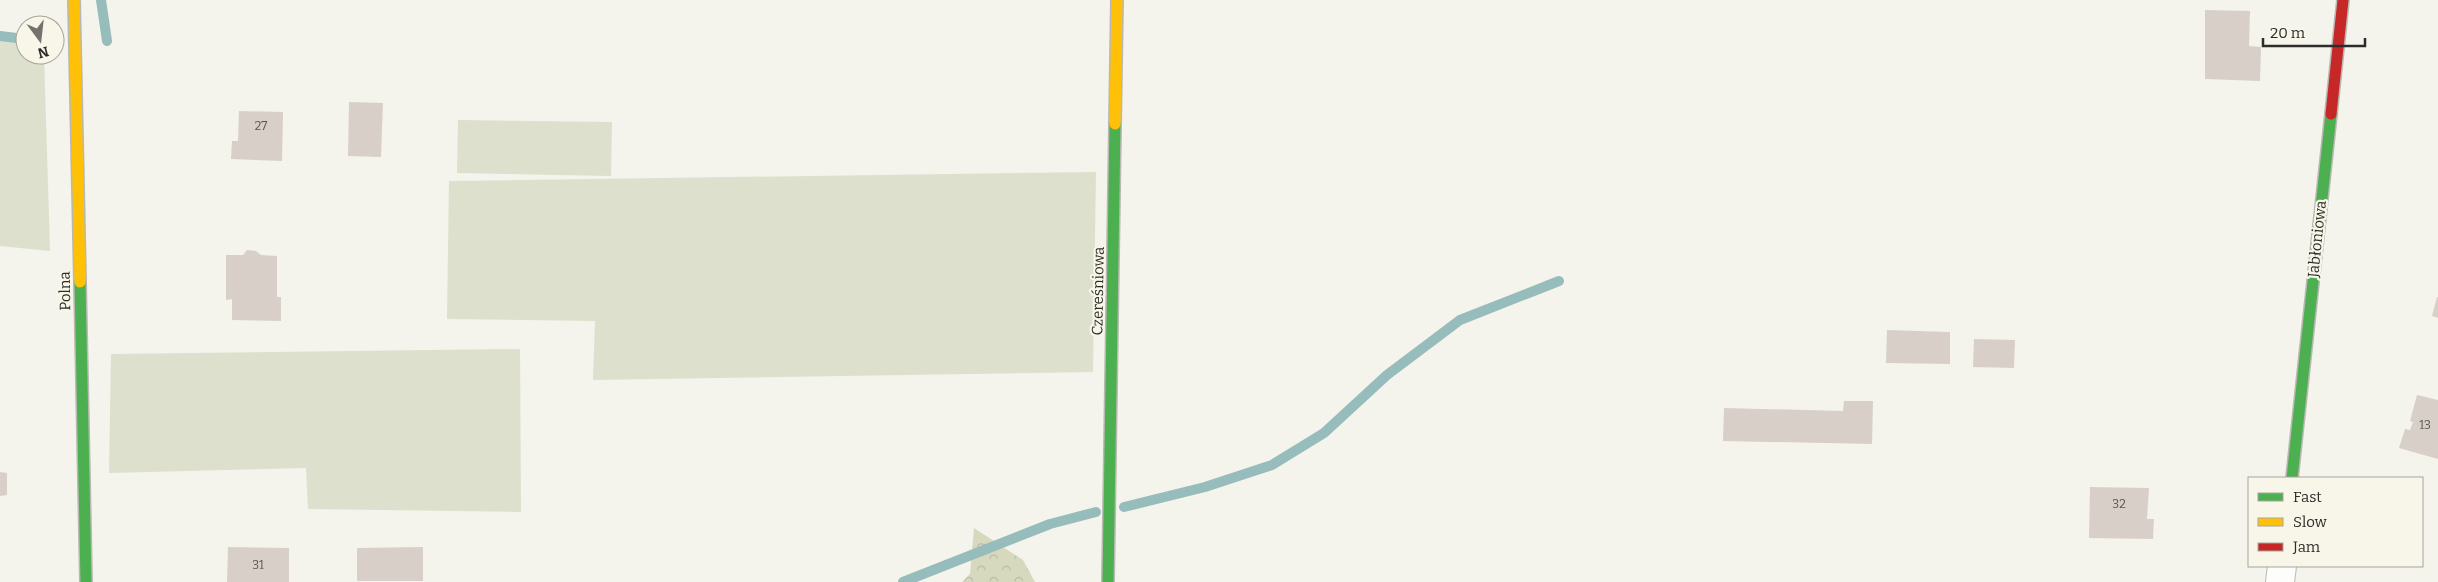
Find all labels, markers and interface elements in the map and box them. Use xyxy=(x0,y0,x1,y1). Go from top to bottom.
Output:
north arrow xyxy=(15,15,65,65)
scale bar xyxy=(2263,15,2366,47)
text: 20 m xyxy=(2270,24,2306,42)
text: N xyxy=(36,42,51,62)
house number: 27 xyxy=(255,119,267,133)
street label: Jabłoniowa xyxy=(2304,200,2330,279)
street label: Czereśniowa xyxy=(1088,246,1108,336)
street label: Polna xyxy=(56,271,74,311)
house number: 13 xyxy=(2419,418,2431,432)
legend xyxy=(2248,477,2423,567)
text: Fast xyxy=(2293,488,2322,506)
house number: 32 xyxy=(2112,497,2126,511)
text: Slow xyxy=(2293,513,2328,531)
text: Jam xyxy=(2292,538,2321,556)
house number: 31 xyxy=(252,558,264,572)

